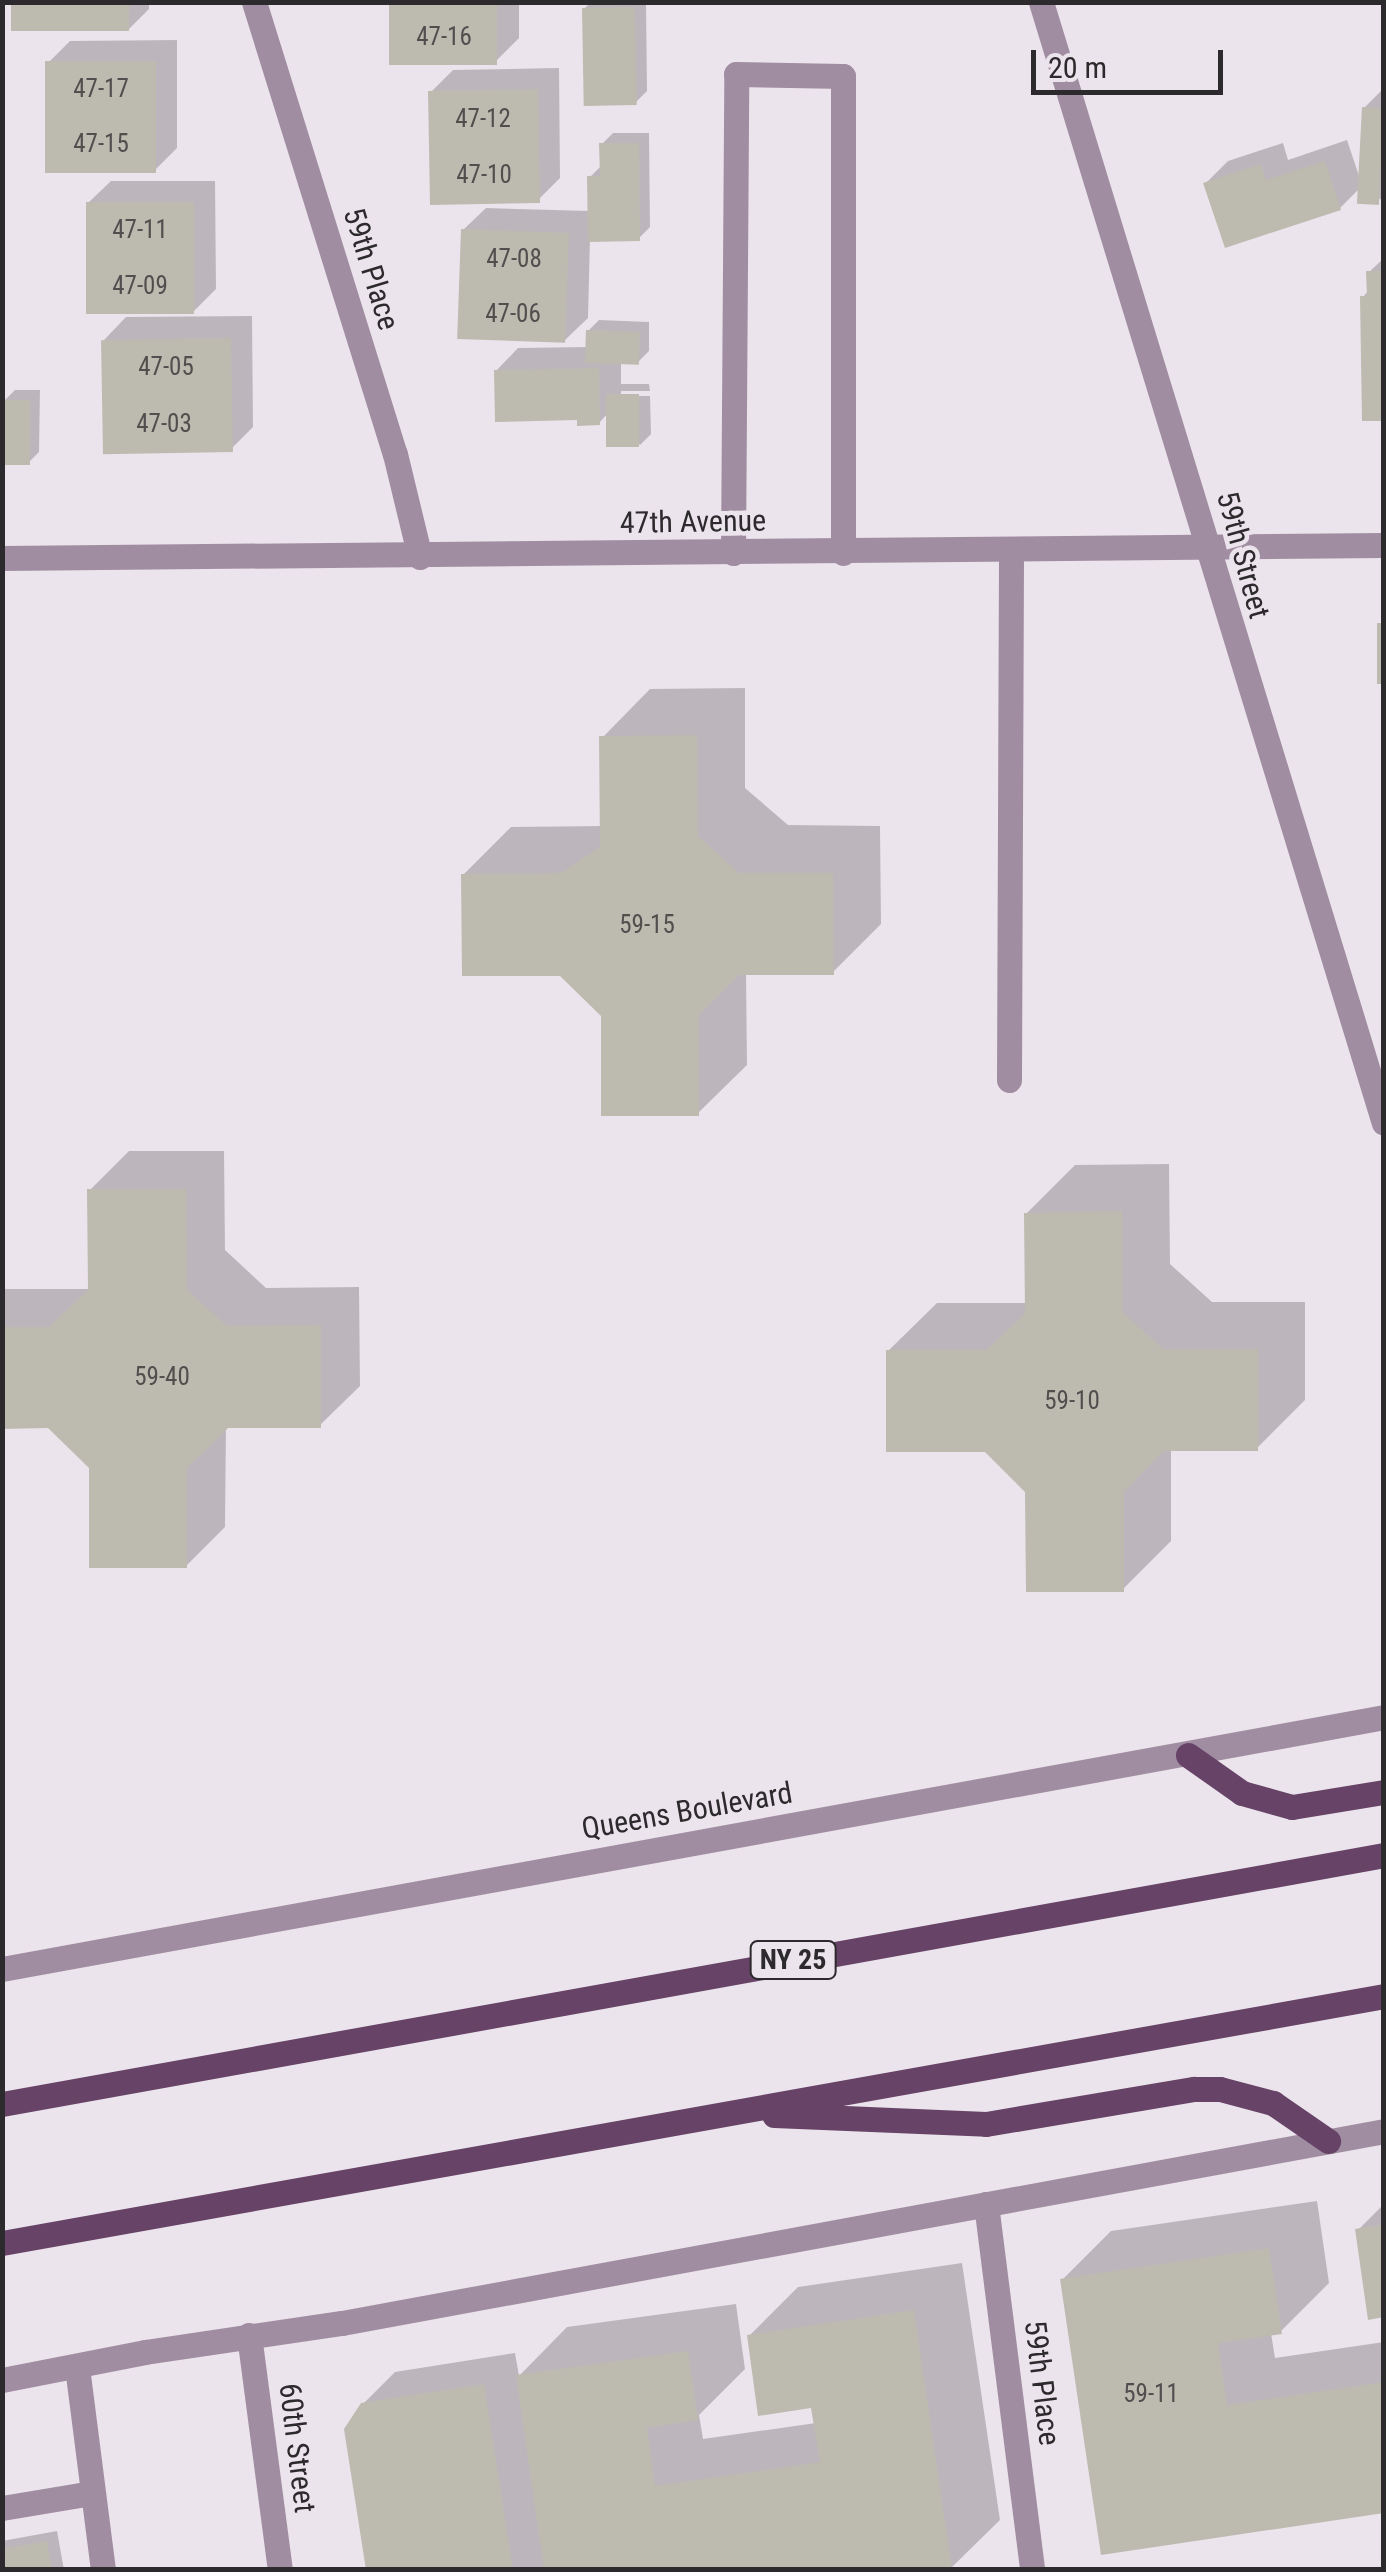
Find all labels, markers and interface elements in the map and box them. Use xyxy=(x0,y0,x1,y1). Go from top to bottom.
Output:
house number: 47-16 xyxy=(416,22,472,52)
scale bar xyxy=(1036,30,1228,92)
text: 20 m xyxy=(1048,50,1107,85)
house number: 47-17 xyxy=(73,74,129,104)
house number: 47-12 xyxy=(455,104,511,134)
house number: 47-15 xyxy=(73,129,129,159)
house number: 47-10 xyxy=(456,160,512,190)
street label: 59th Place xyxy=(335,204,407,334)
house number: 47-11 xyxy=(112,215,168,245)
house number: 47-08 xyxy=(486,244,542,274)
house number: 47-09 xyxy=(112,271,168,301)
house number: 47-06 xyxy=(485,299,541,329)
house number: 47-05 xyxy=(138,352,194,382)
house number: 47-03 xyxy=(136,409,192,439)
street label: 59th Street xyxy=(1209,487,1277,623)
street label: 47th Avenue xyxy=(620,503,766,541)
house number: 59-15 xyxy=(619,910,675,940)
house number: 59-40 xyxy=(134,1362,190,1392)
house number: 59-10 xyxy=(1044,1386,1100,1416)
street label: Queens Boulevard xyxy=(579,1775,795,1847)
road number: NY 25 xyxy=(748,1937,838,1983)
street label: 59th Place xyxy=(1016,2318,1068,2448)
house number: 59-11 xyxy=(1123,2379,1179,2409)
street label: 60th Street xyxy=(271,2381,323,2515)

